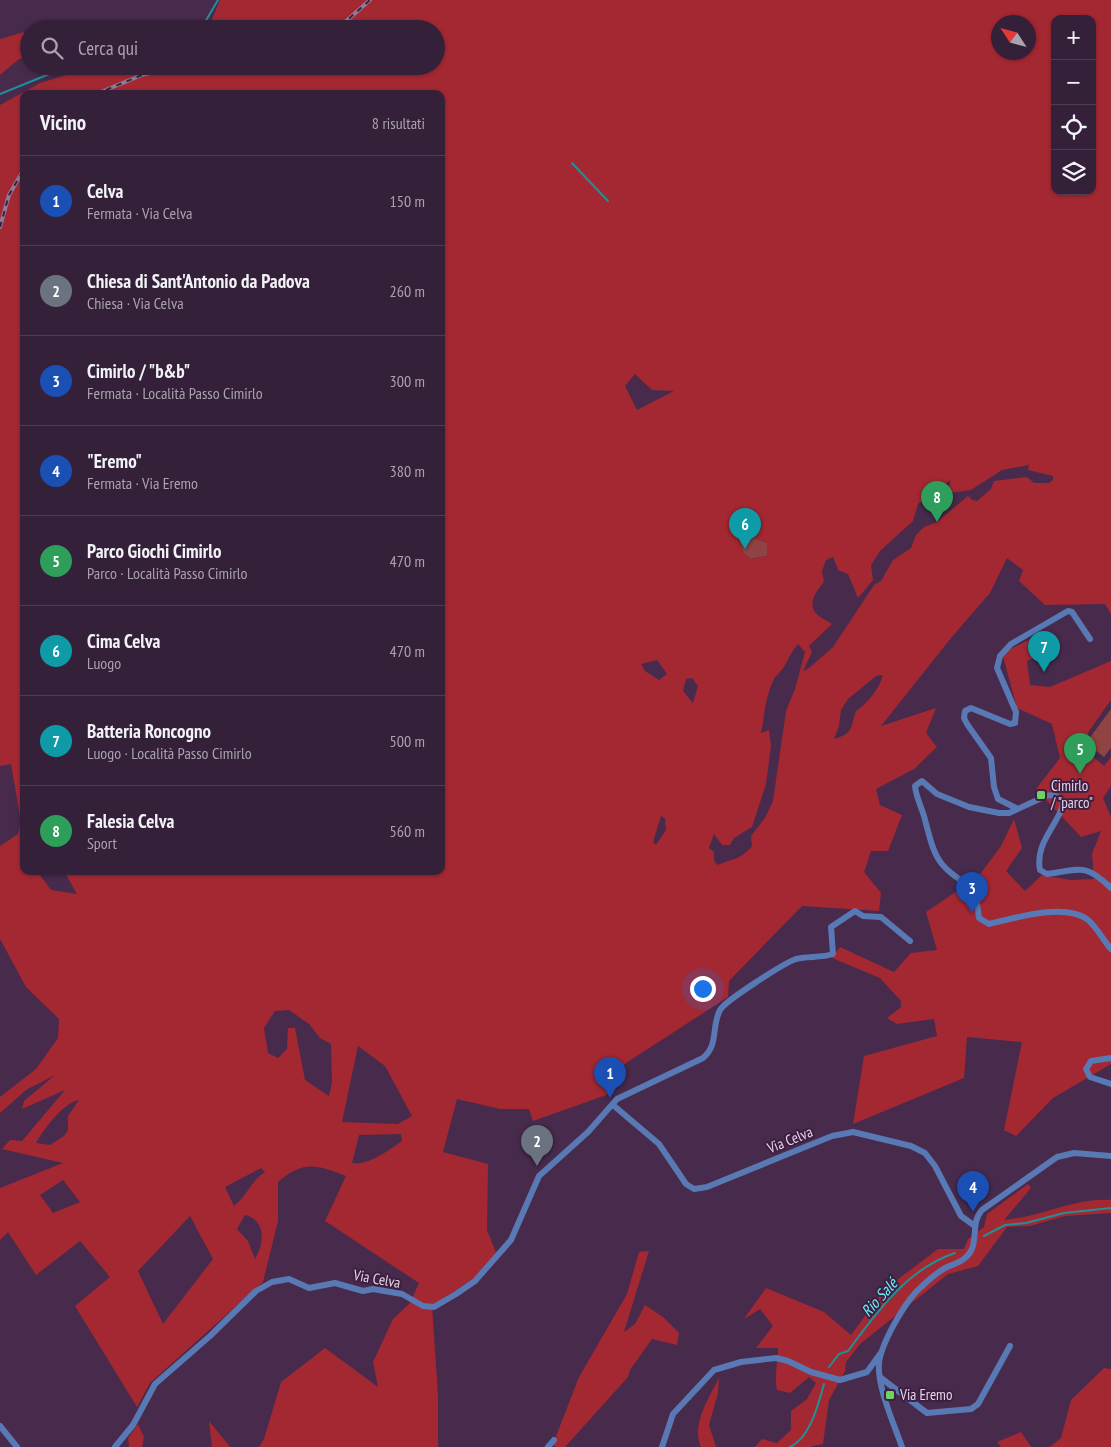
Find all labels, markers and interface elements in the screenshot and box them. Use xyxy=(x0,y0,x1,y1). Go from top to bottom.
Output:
north arrow xyxy=(991,15,1036,60)
map controls xyxy=(1051,15,1096,195)
button: + xyxy=(1051,15,1096,60)
search box xyxy=(20,20,445,75)
icon: search xyxy=(38,34,66,62)
text: Cerca qui xyxy=(78,36,138,60)
button: − xyxy=(1051,60,1096,105)
button: locate xyxy=(1051,105,1096,150)
text: Vicino xyxy=(40,109,86,136)
text: 8 risultati xyxy=(372,113,425,133)
button: layers xyxy=(1051,150,1096,195)
text: Celva xyxy=(87,179,123,203)
text: 1 xyxy=(52,191,60,211)
text: 150 m xyxy=(390,191,425,211)
text: Fermata · Via Celva xyxy=(87,203,193,223)
text: Chiesa di Sant'Antonio da Padova xyxy=(87,269,310,293)
text: 2 xyxy=(52,281,60,301)
text: 260 m xyxy=(390,281,425,301)
text: Chiesa · Via Celva xyxy=(87,293,184,313)
text: Cimirlo / "b&b" xyxy=(87,359,190,383)
text: 3 xyxy=(52,371,60,391)
text: 300 m xyxy=(390,371,425,391)
text: Fermata · Località Passo Cimirlo xyxy=(87,383,263,403)
text: "Eremo" xyxy=(87,449,142,473)
text: 4 xyxy=(52,461,60,481)
text: 380 m xyxy=(390,461,425,481)
text: Fermata · Via Eremo xyxy=(87,473,198,493)
pin: 8 xyxy=(921,481,953,522)
pin: 6 xyxy=(729,508,761,549)
text: Parco Giochi Cimirlo xyxy=(87,539,221,563)
text: 5 xyxy=(52,551,60,571)
text: 470 m xyxy=(390,551,425,571)
text: Parco · Località Passo Cimirlo xyxy=(87,563,247,583)
text: Cima Celva xyxy=(87,629,160,653)
pin: 7 xyxy=(1028,631,1060,672)
text: 6 xyxy=(52,641,60,661)
text: 470 m xyxy=(390,641,425,661)
text: Luogo xyxy=(87,653,121,673)
text: Batteria Roncogno xyxy=(87,719,211,743)
text: 7 xyxy=(52,731,60,751)
text: 500 m xyxy=(390,731,425,751)
pin: 5 xyxy=(1064,733,1096,774)
text: Luogo · Località Passo Cimirlo xyxy=(87,743,252,763)
place label: Cimirlo / "parco" xyxy=(1050,776,1093,812)
marker: Cimirlo / "parco" xyxy=(1035,789,1047,801)
text: Falesia Celva xyxy=(87,809,174,833)
text: 8 xyxy=(52,821,60,841)
text: 560 m xyxy=(390,821,425,841)
text: Sport xyxy=(87,833,117,853)
pin: 3 xyxy=(956,872,988,913)
your location xyxy=(690,976,716,1002)
pin: 1 xyxy=(594,1057,626,1098)
street label: Via Celva xyxy=(763,1122,815,1158)
pin: 2 xyxy=(521,1125,553,1166)
pin: 4 xyxy=(957,1171,989,1212)
street label: Via Celva xyxy=(351,1265,402,1292)
water label: Rio Salé xyxy=(856,1273,902,1320)
place label: Via Eremo xyxy=(899,1385,952,1404)
marker: Via Eremo xyxy=(884,1389,896,1401)

